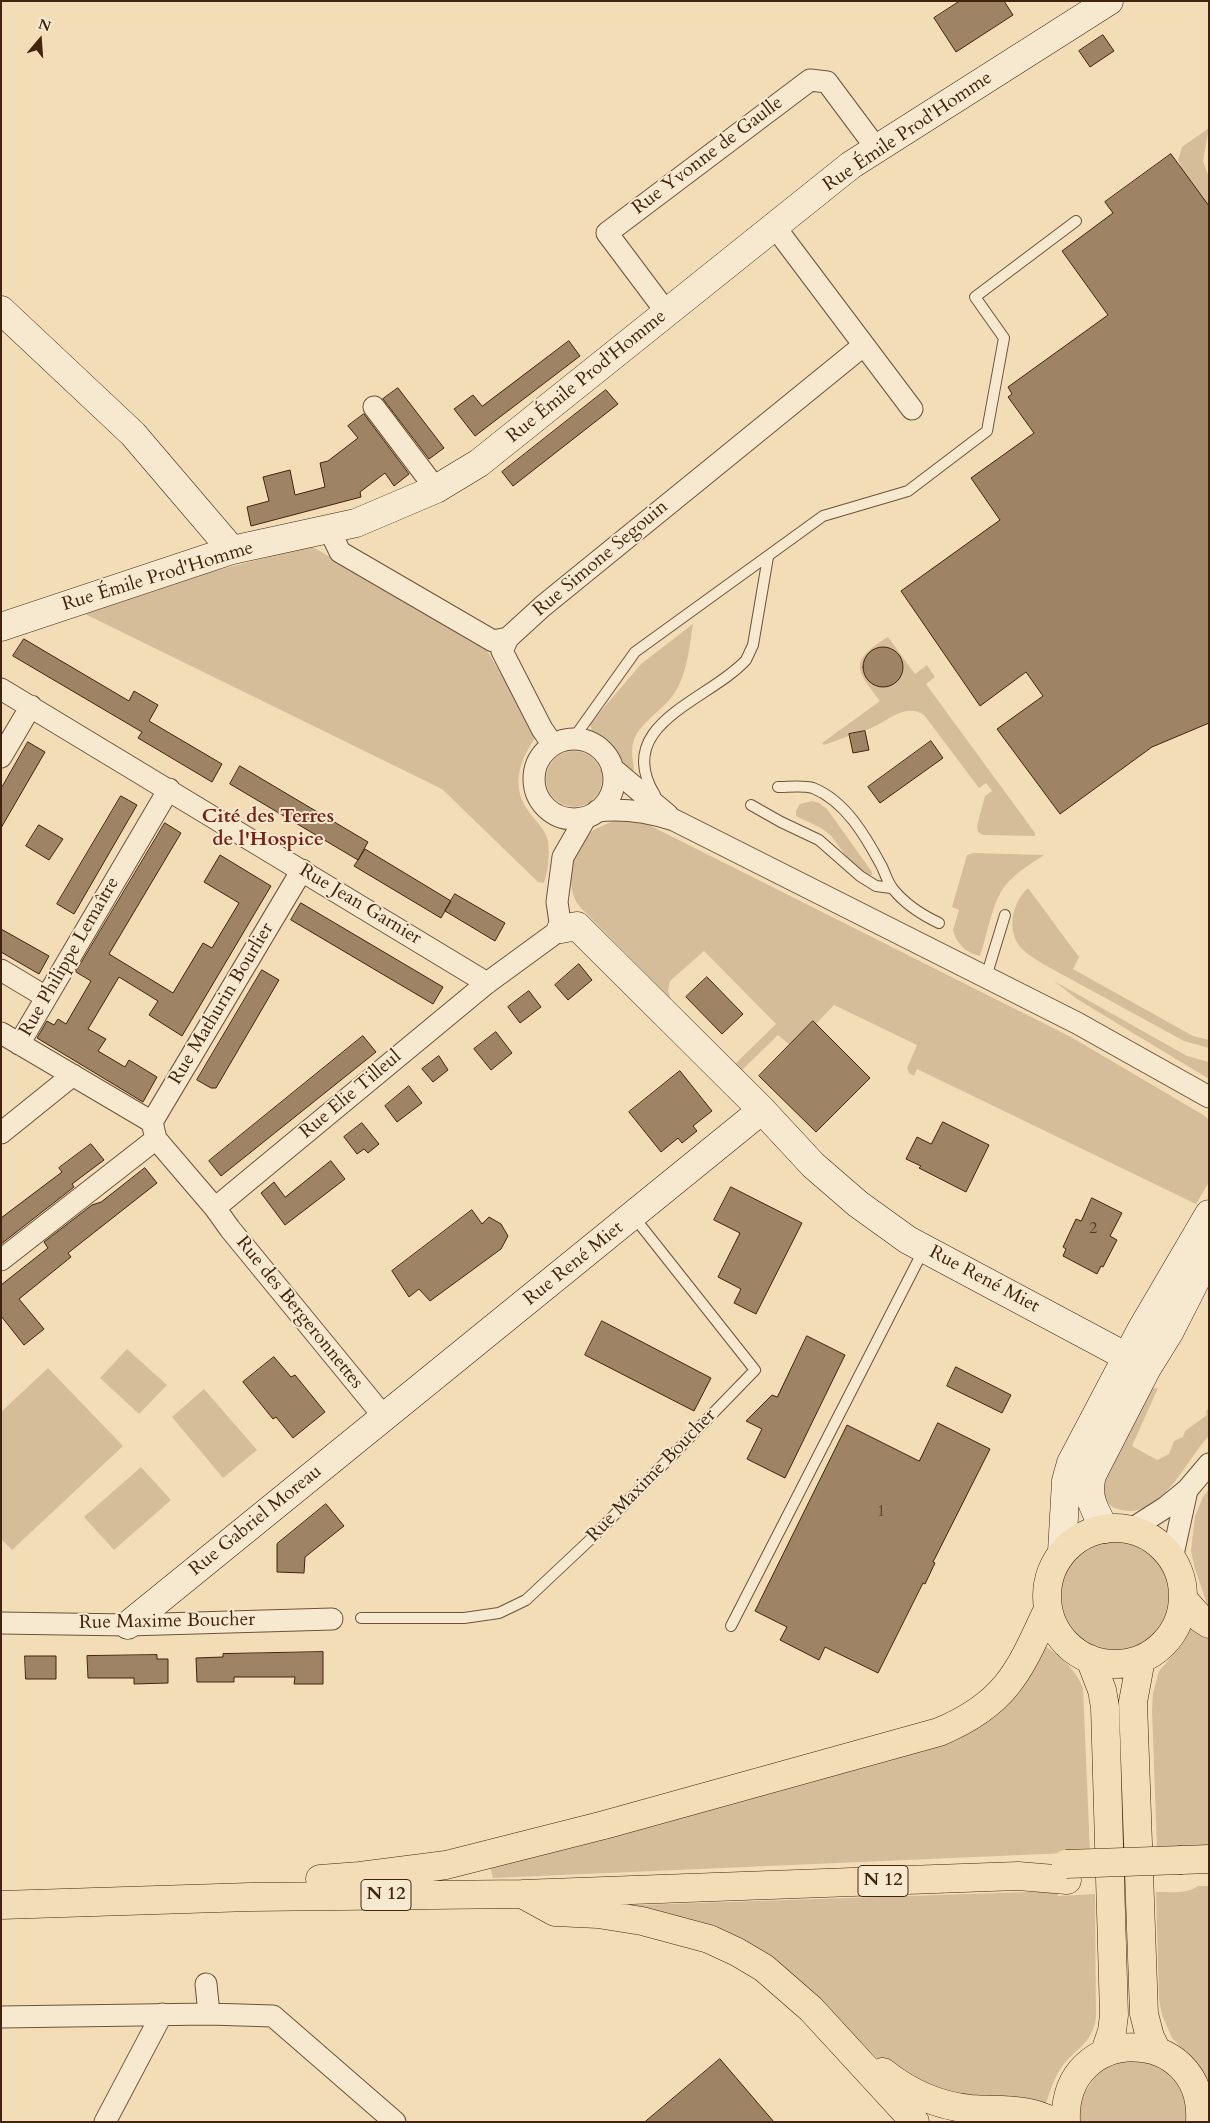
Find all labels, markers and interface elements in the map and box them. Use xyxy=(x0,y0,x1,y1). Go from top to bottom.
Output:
text: N xyxy=(36,14,54,36)
north arrow xyxy=(15,15,65,65)
street label: Rue Émile Prod'Homme xyxy=(819,67,997,197)
street label: Rue Yvonne de Gaulle xyxy=(628,92,788,220)
street label: Rue Émile Prod'Homme xyxy=(503,306,671,448)
street label: Rue Simone Segouin xyxy=(529,496,673,622)
street label: Rue Émile Prod'Homme xyxy=(60,537,256,617)
district label: Cité des Terres de l'Hospice xyxy=(202,805,334,852)
street label: Rue Jean Garnier xyxy=(295,860,425,950)
street label: Rue Philippe Lemaître xyxy=(15,873,125,1041)
street label: Rue Mathurin Bourlier xyxy=(165,919,279,1089)
street label: Rue Elie Tilleul xyxy=(295,1046,407,1144)
street label: Rue René Miet xyxy=(520,1217,628,1311)
house number: 2 xyxy=(1089,1219,1097,1239)
street label: Rue des Bergeronnettes xyxy=(230,1232,368,1394)
street label: Rue René Miet xyxy=(925,1241,1043,1319)
street label: Rue Maxime Boucher xyxy=(583,1405,721,1547)
street label: Rue Gabriel Moreau xyxy=(185,1461,327,1581)
house number: 1 xyxy=(877,1502,885,1522)
street label: Rue Maxime Boucher xyxy=(79,1609,255,1635)
road number: N 12 xyxy=(858,1865,908,1896)
road number: N 12 xyxy=(361,1880,411,1910)

